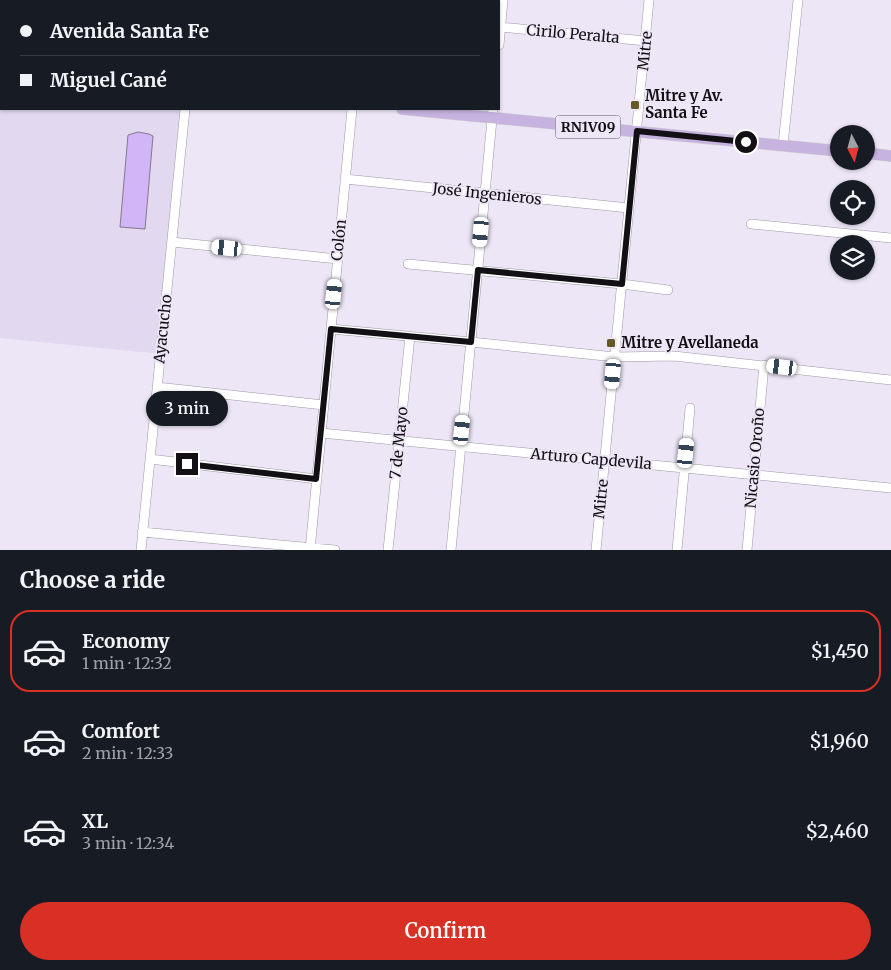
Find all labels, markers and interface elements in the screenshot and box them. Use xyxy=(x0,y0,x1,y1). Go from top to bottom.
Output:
text: Avenida Santa Fe xyxy=(50,19,209,43)
street label: Cirilo Peralta xyxy=(526,20,620,47)
street label: Mitre xyxy=(633,30,656,72)
text: Miguel Cané xyxy=(50,68,167,92)
place label: Mitre y Av. Santa Fe xyxy=(645,86,723,122)
marker: Mitre y Av. Santa Fe xyxy=(629,99,641,111)
road number: RN1V09 xyxy=(556,115,620,138)
north arrow xyxy=(830,125,875,170)
map controls xyxy=(830,125,875,280)
route start xyxy=(735,131,757,153)
street label: José Ingenieros xyxy=(431,178,543,209)
button: locate xyxy=(830,180,875,225)
car xyxy=(472,216,489,248)
street label: Colón xyxy=(327,218,350,262)
button: layers xyxy=(830,235,875,280)
car xyxy=(211,239,242,257)
car xyxy=(324,278,343,310)
street label: Ayacucho xyxy=(149,293,176,365)
place label: Mitre y Avellaneda xyxy=(621,333,759,352)
marker: Mitre y Avellaneda xyxy=(605,337,617,349)
car xyxy=(604,358,621,390)
car xyxy=(766,358,797,376)
callout: 3 min xyxy=(146,392,228,426)
text: 3 min xyxy=(165,398,209,418)
street label: 7 de Mayo xyxy=(385,406,412,480)
street label: Nicasio Oroño xyxy=(741,407,768,509)
car xyxy=(452,414,471,446)
car xyxy=(676,437,695,469)
street label: Arturo Capdevila xyxy=(529,444,653,473)
route end xyxy=(176,453,198,475)
street label: Mitre xyxy=(589,478,612,520)
text: Choose a ride xyxy=(20,566,165,594)
icon: car xyxy=(22,629,67,674)
text: Economy xyxy=(82,629,170,653)
text: $1,450 xyxy=(811,639,869,663)
text: 1 min · 12:32 xyxy=(82,653,172,673)
icon: car xyxy=(22,719,67,764)
text: Comfort xyxy=(82,719,160,743)
text: $1,960 xyxy=(809,729,869,753)
text: 2 min · 12:33 xyxy=(82,743,174,763)
icon: car xyxy=(22,809,67,854)
text: XL xyxy=(82,809,108,833)
text: $2,460 xyxy=(806,819,869,843)
text: 3 min · 12:34 xyxy=(82,833,174,853)
button: Confirm xyxy=(20,902,871,960)

